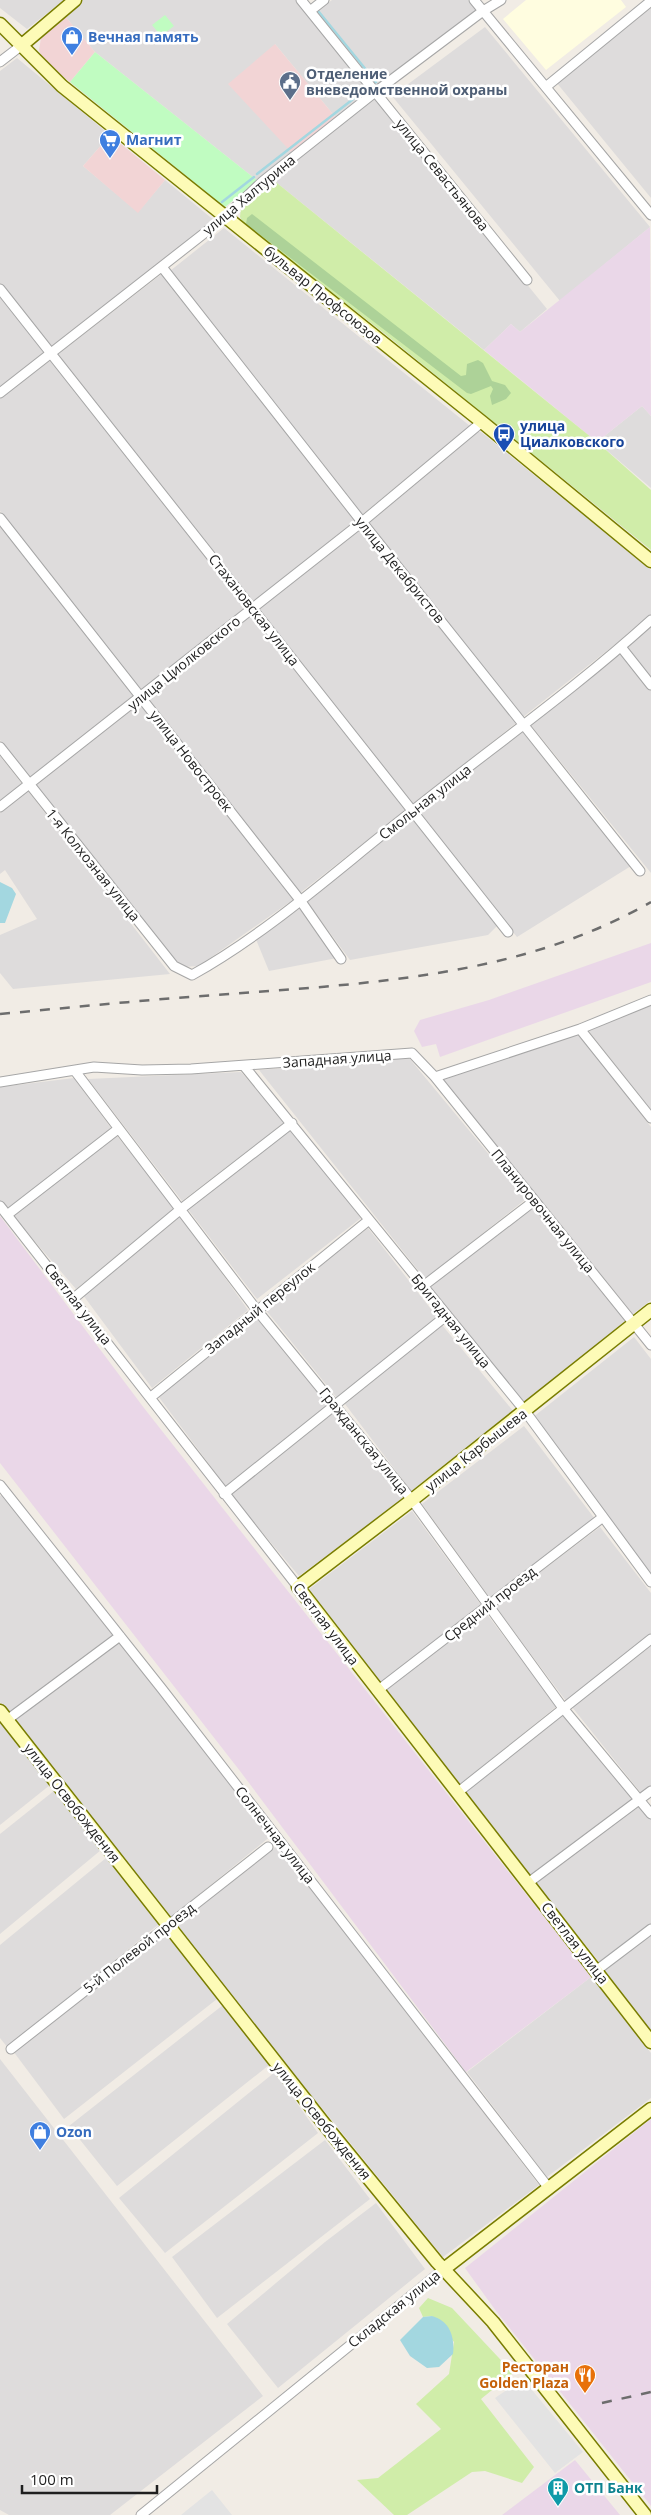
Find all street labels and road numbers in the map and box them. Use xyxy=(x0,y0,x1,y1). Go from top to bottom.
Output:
street label: улица Севастьянова xyxy=(391,115,494,235)
street label: улица Халтурина xyxy=(198,150,299,239)
street label: бульвар Профсоюзов xyxy=(260,241,386,348)
street label: улица Декабристов xyxy=(351,512,449,627)
street label: Стахановская улица xyxy=(205,550,304,670)
street label: улица Циолковского xyxy=(123,611,244,714)
street label: улица Новостроек xyxy=(146,706,238,816)
street label: Смольная улица xyxy=(375,760,475,844)
street label: 1-я Колхозная улица xyxy=(42,804,145,925)
street label: Западная улица xyxy=(282,1045,392,1072)
street label: Планировочная улица xyxy=(487,1145,599,1277)
street label: Западный переулок xyxy=(201,1257,319,1358)
street label: Светлая улица xyxy=(40,1259,116,1349)
street label: Бригадная улица xyxy=(407,1269,495,1372)
street label: Гражданская улица xyxy=(315,1383,413,1498)
street label: улица Карбышева xyxy=(421,1404,530,1495)
street label: Средний проезд xyxy=(440,1562,540,1646)
street label: Светлая улица xyxy=(289,1578,364,1669)
street label: улица Освобождения xyxy=(20,1739,125,1866)
street label: Солнечная улица xyxy=(231,1782,320,1887)
street label: 5-й Полевой проезд xyxy=(79,1898,198,1997)
street label: Светлая улица xyxy=(537,1898,613,1988)
street label: улица Освобождения xyxy=(269,2058,376,2184)
street label: Складская улица xyxy=(344,2266,444,2352)

